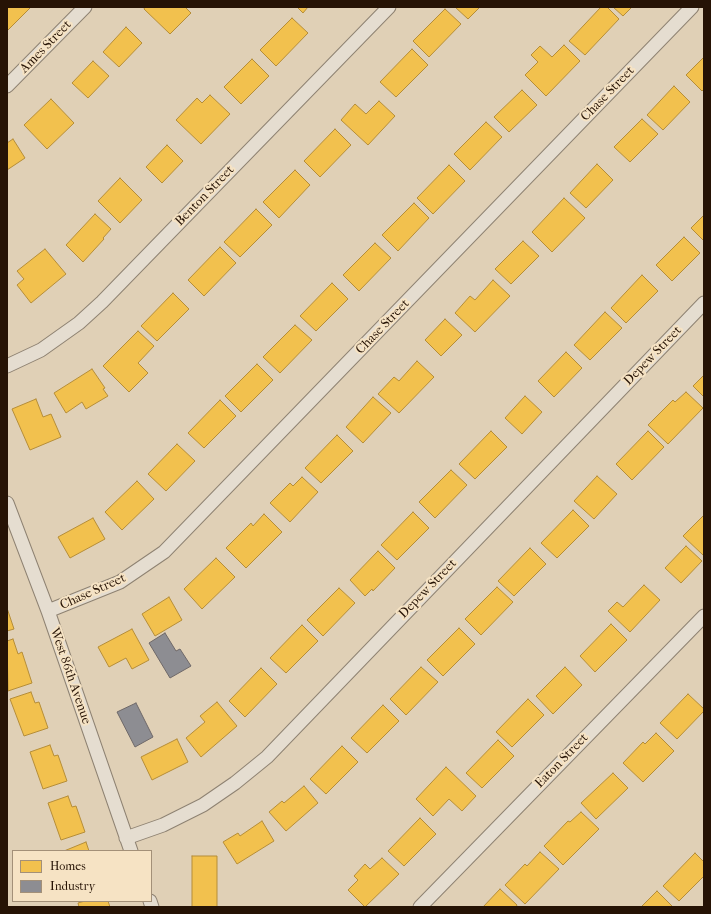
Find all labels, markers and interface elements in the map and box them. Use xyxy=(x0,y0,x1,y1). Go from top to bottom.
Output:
street label: Ames Street xyxy=(17,17,75,77)
street label: Chase Street xyxy=(578,63,638,125)
street label: Benton Street xyxy=(172,162,238,230)
street label: Chase Street xyxy=(353,296,413,358)
street label: Depew Street xyxy=(621,323,685,389)
street label: Depew Street xyxy=(396,556,460,622)
street label: Chase Street xyxy=(58,571,128,613)
street label: West 86th Avenue xyxy=(46,626,94,726)
street label: Eaton Street xyxy=(532,730,592,792)
legend xyxy=(12,850,152,902)
text: Homes xyxy=(50,859,86,873)
text: Industry xyxy=(50,879,95,893)

